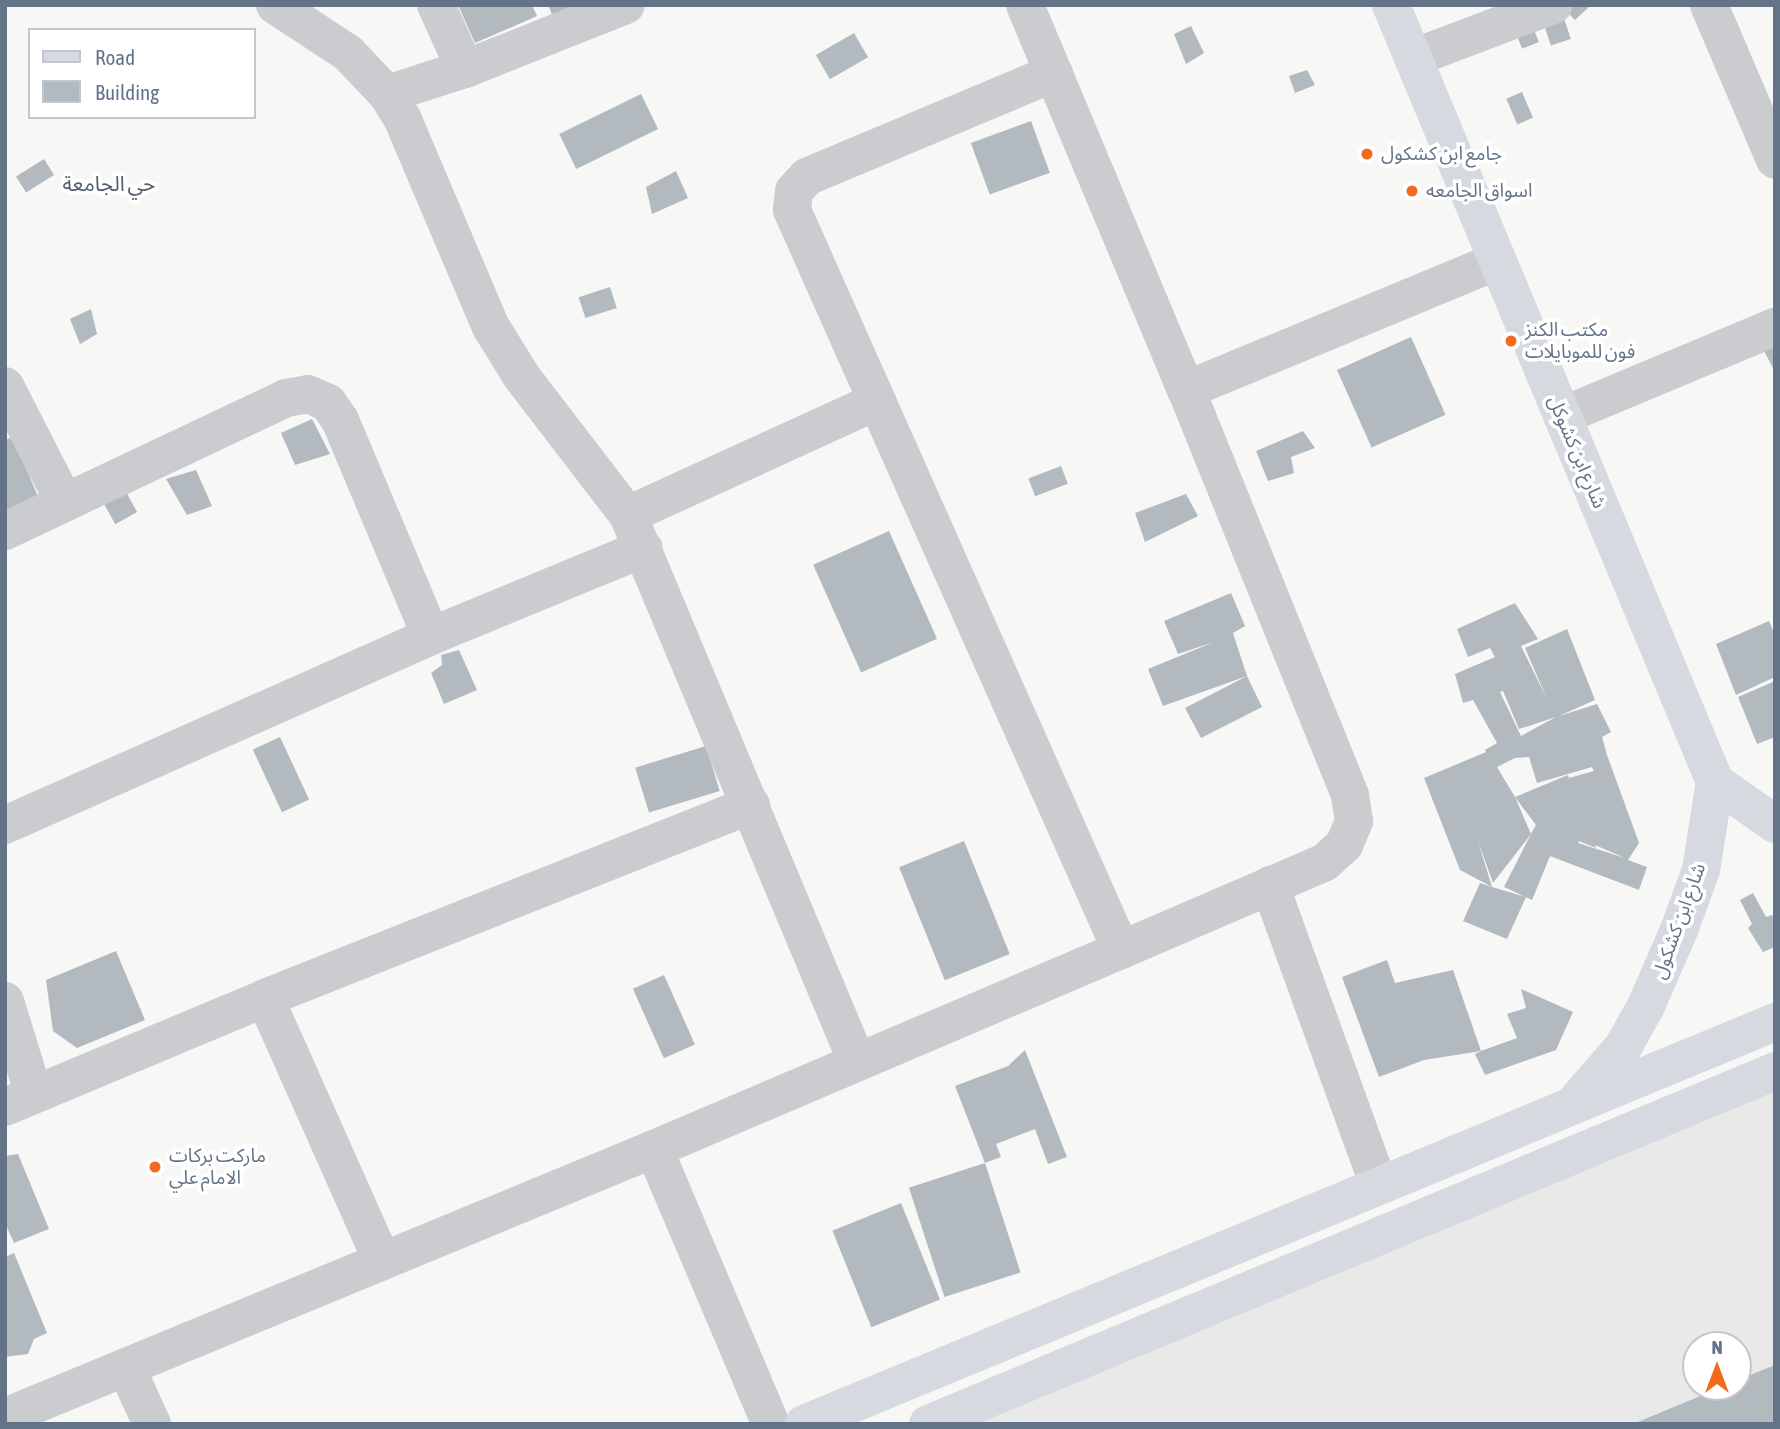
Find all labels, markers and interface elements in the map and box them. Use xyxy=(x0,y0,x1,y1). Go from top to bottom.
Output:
legend xyxy=(28,28,256,119)
text: Road xyxy=(95,45,135,69)
text: Building xyxy=(95,80,159,104)
place label: جامع ابن كشكول xyxy=(1381,143,1502,165)
marker: جامع ابن كشكول xyxy=(1359,146,1375,162)
district label: حي الجامعة xyxy=(63,170,155,196)
place label: اسواق الجامعه xyxy=(1426,180,1532,202)
marker: اسواق الجامعه xyxy=(1404,183,1420,199)
place label: مكتب الكنز فون للموبايلات xyxy=(1525,319,1635,363)
marker: مكتب الكنز فون للموبايلات xyxy=(1503,333,1519,349)
street label: شارع ابن كشوكل xyxy=(1543,392,1611,512)
street label: شارع ابن كشكول xyxy=(1648,860,1710,982)
place label: ماركت بركات الامام علي xyxy=(169,1145,266,1189)
marker: ماركت بركات الامام علي xyxy=(147,1159,163,1175)
north arrow xyxy=(1682,1331,1752,1401)
text: N xyxy=(1711,1336,1723,1358)

